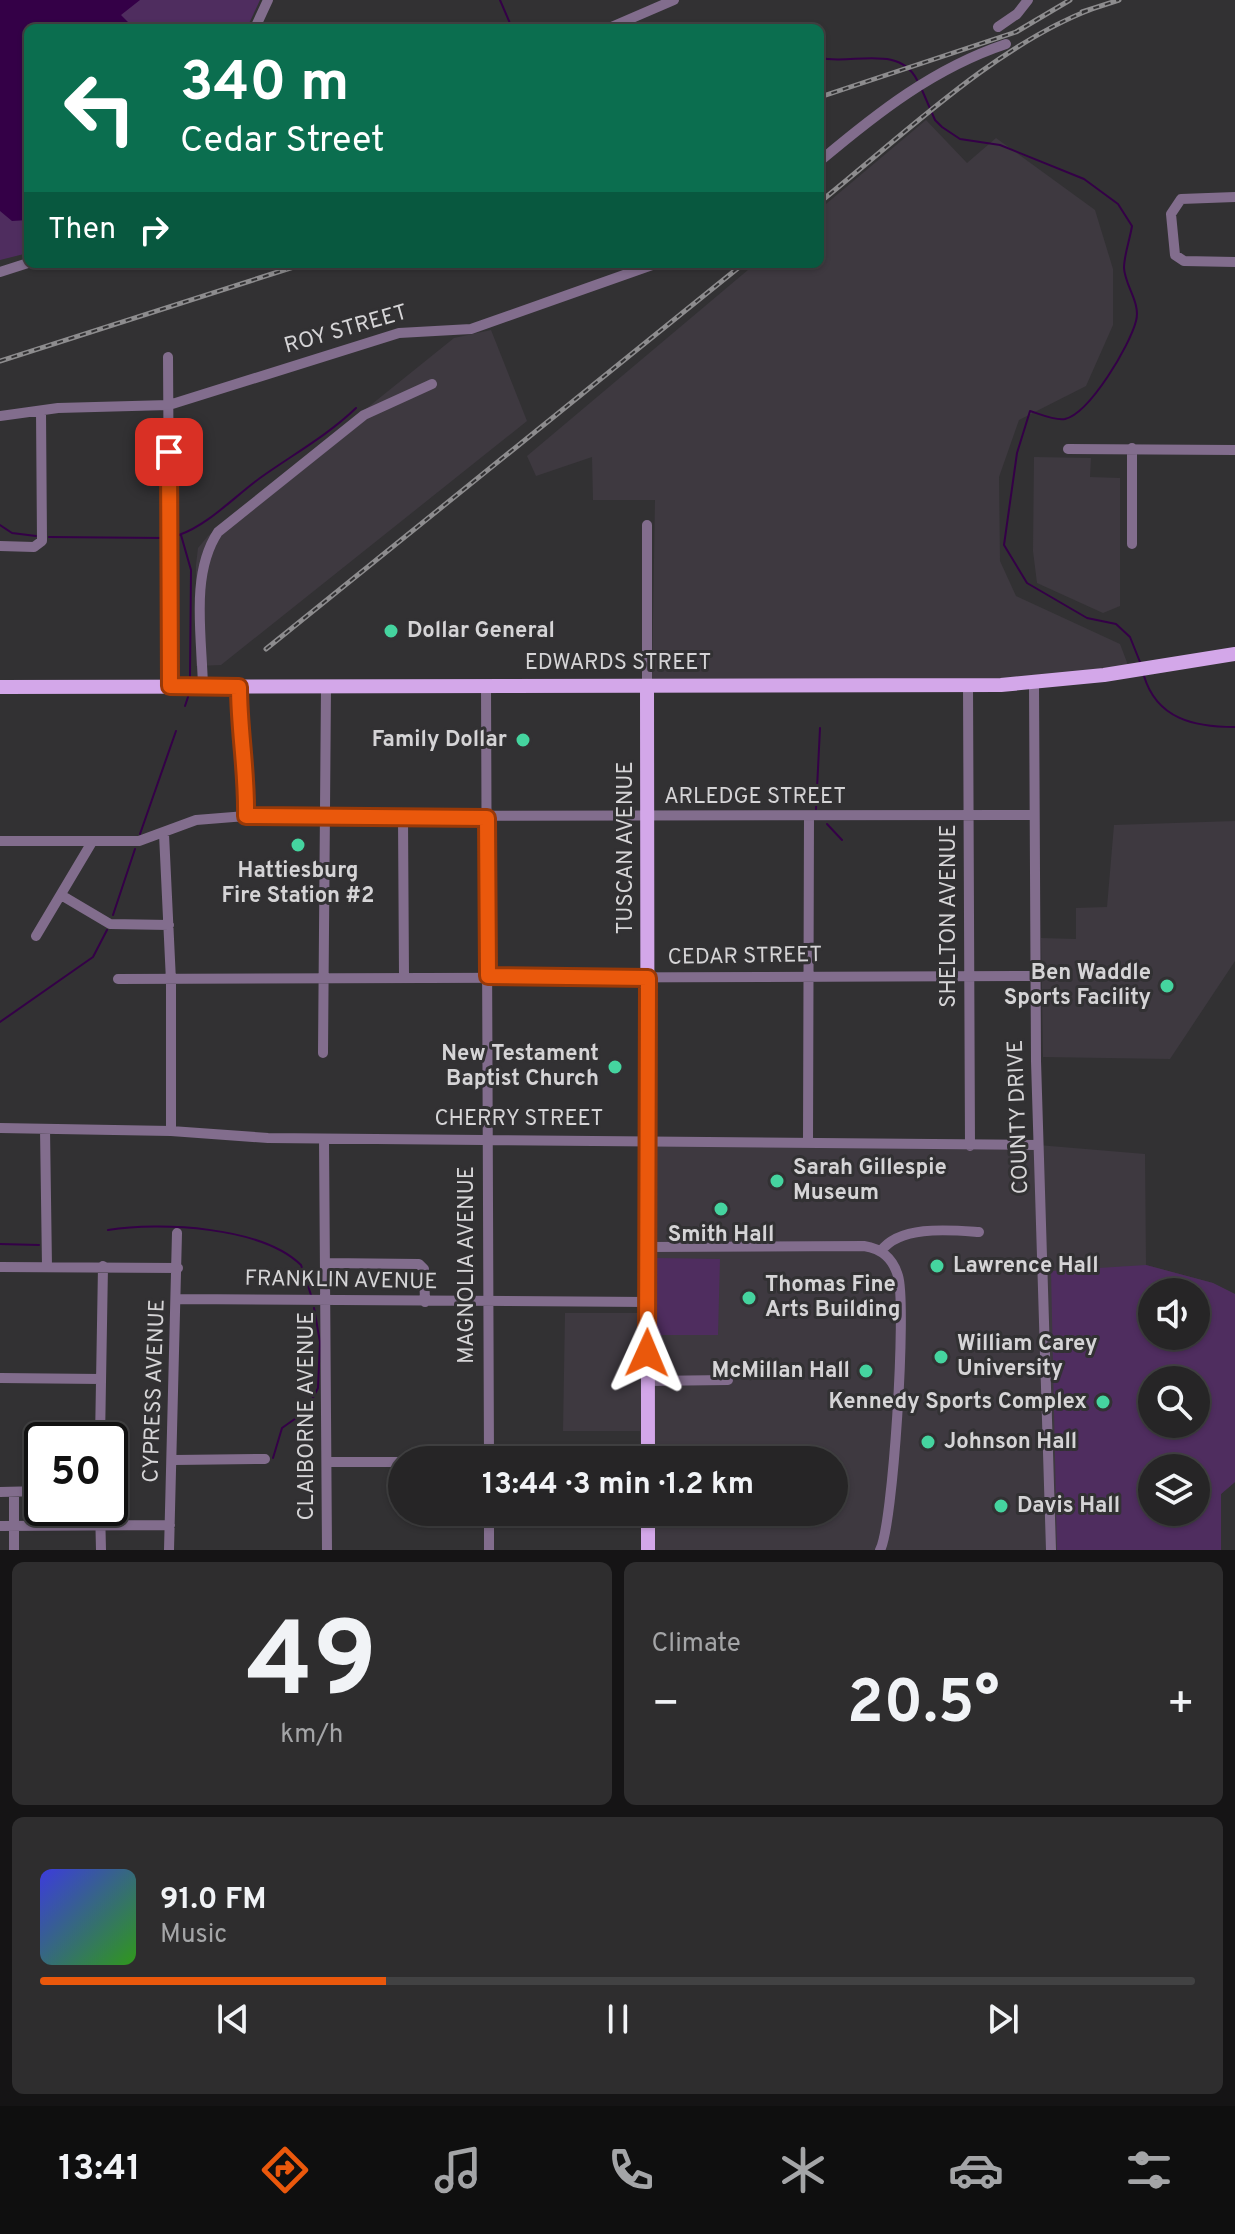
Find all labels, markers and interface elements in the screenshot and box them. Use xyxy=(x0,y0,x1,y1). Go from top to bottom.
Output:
text: 340 m xyxy=(180,50,349,120)
icon: left xyxy=(48,56,152,160)
text: Cedar Street xyxy=(180,119,385,165)
icon: right xyxy=(132,208,176,252)
text: Then xyxy=(48,212,116,249)
street label: ROY STREET xyxy=(281,300,411,360)
pin xyxy=(135,418,203,486)
icon: arrive xyxy=(147,430,191,474)
place label: Dollar General xyxy=(407,618,555,645)
marker: Dollar General xyxy=(382,622,400,640)
street label: EDWARDS STREET xyxy=(525,650,711,677)
place label: Family Dollar xyxy=(372,727,507,754)
marker: Family Dollar xyxy=(514,731,532,749)
street label: TUSCAN AVENUE xyxy=(613,761,640,935)
street label: ARLEDGE STREET xyxy=(664,784,846,811)
street label: SHELTON AVENUE xyxy=(936,824,963,1008)
marker: Hattiesburg Fire Station #2 xyxy=(289,836,307,854)
place label: Hattiesburg Fire Station #2 xyxy=(221,858,375,910)
street label: CEDAR STREET xyxy=(668,942,822,972)
place label: Ben Waddle Sports Facility xyxy=(1004,960,1151,1012)
marker: Ben Waddle Sports Facility xyxy=(1158,977,1176,995)
street label: COUNTY DRIVE xyxy=(1003,1039,1035,1195)
place label: New Testament Baptist Church xyxy=(441,1041,599,1093)
marker: New Testament Baptist Church xyxy=(606,1058,624,1076)
street label: CHERRY STREET xyxy=(435,1106,603,1133)
place label: Sarah Gillespie Museum xyxy=(793,1155,947,1207)
street label: MAGNOLIA AVENUE xyxy=(454,1166,481,1364)
marker: Sarah Gillespie Museum xyxy=(768,1172,786,1190)
marker: Smith Hall xyxy=(712,1200,730,1218)
place label: Smith Hall xyxy=(668,1222,774,1249)
place label: Lawrence Hall xyxy=(953,1253,1099,1280)
marker: Lawrence Hall xyxy=(928,1257,946,1275)
street label: FRANKLIN AVENUE xyxy=(244,1266,438,1296)
place label: Thomas Fine Arts Building xyxy=(765,1272,900,1324)
map controls xyxy=(1138,1278,1210,1526)
button: sound xyxy=(1138,1278,1210,1350)
marker: Thomas Fine Arts Building xyxy=(740,1289,758,1307)
street label: CYPRESS AVENUE xyxy=(138,1299,172,1483)
street label: CLAIBORNE AVENUE xyxy=(294,1311,321,1521)
position arrow xyxy=(605,1311,689,1395)
place label: William Carey University xyxy=(957,1331,1097,1383)
marker: William Carey University xyxy=(932,1348,950,1366)
place label: McMillan Hall xyxy=(712,1358,850,1385)
marker: McMillan Hall xyxy=(857,1362,875,1380)
button: search xyxy=(1138,1366,1210,1438)
place label: Kennedy Sports Complex xyxy=(829,1389,1087,1416)
marker: Kennedy Sports Complex xyxy=(1094,1393,1112,1411)
speed limit sign: 50 xyxy=(24,1422,128,1526)
place label: Johnson Hall xyxy=(944,1429,1077,1456)
marker: Johnson Hall xyxy=(919,1433,937,1451)
button: layers xyxy=(1138,1454,1210,1526)
text: 13:44 · 3 min · 1.2 km xyxy=(482,1467,754,1504)
place label: Davis Hall xyxy=(1017,1493,1120,1520)
marker: Davis Hall xyxy=(992,1497,1010,1515)
text: 49 xyxy=(246,1601,377,1733)
text: Climate xyxy=(652,1628,741,1661)
text: 20.5° xyxy=(847,1668,999,1744)
text: − xyxy=(652,1678,680,1734)
text: + xyxy=(1167,1678,1195,1734)
text: km/h xyxy=(280,1719,343,1752)
text: 91.0 FM xyxy=(160,1882,267,1919)
text: Music xyxy=(160,1919,227,1952)
icon: previous xyxy=(211,1997,255,2041)
icon: pause xyxy=(596,1997,640,2041)
icon: next xyxy=(981,1997,1025,2041)
icon: directions xyxy=(257,2142,313,2198)
icon: music xyxy=(430,2142,486,2198)
icon: phone xyxy=(603,2142,659,2198)
icon: climate xyxy=(775,2142,831,2198)
icon: car xyxy=(948,2142,1004,2198)
icon: filters xyxy=(1121,2142,1177,2198)
text: 13:41 xyxy=(58,2147,141,2193)

